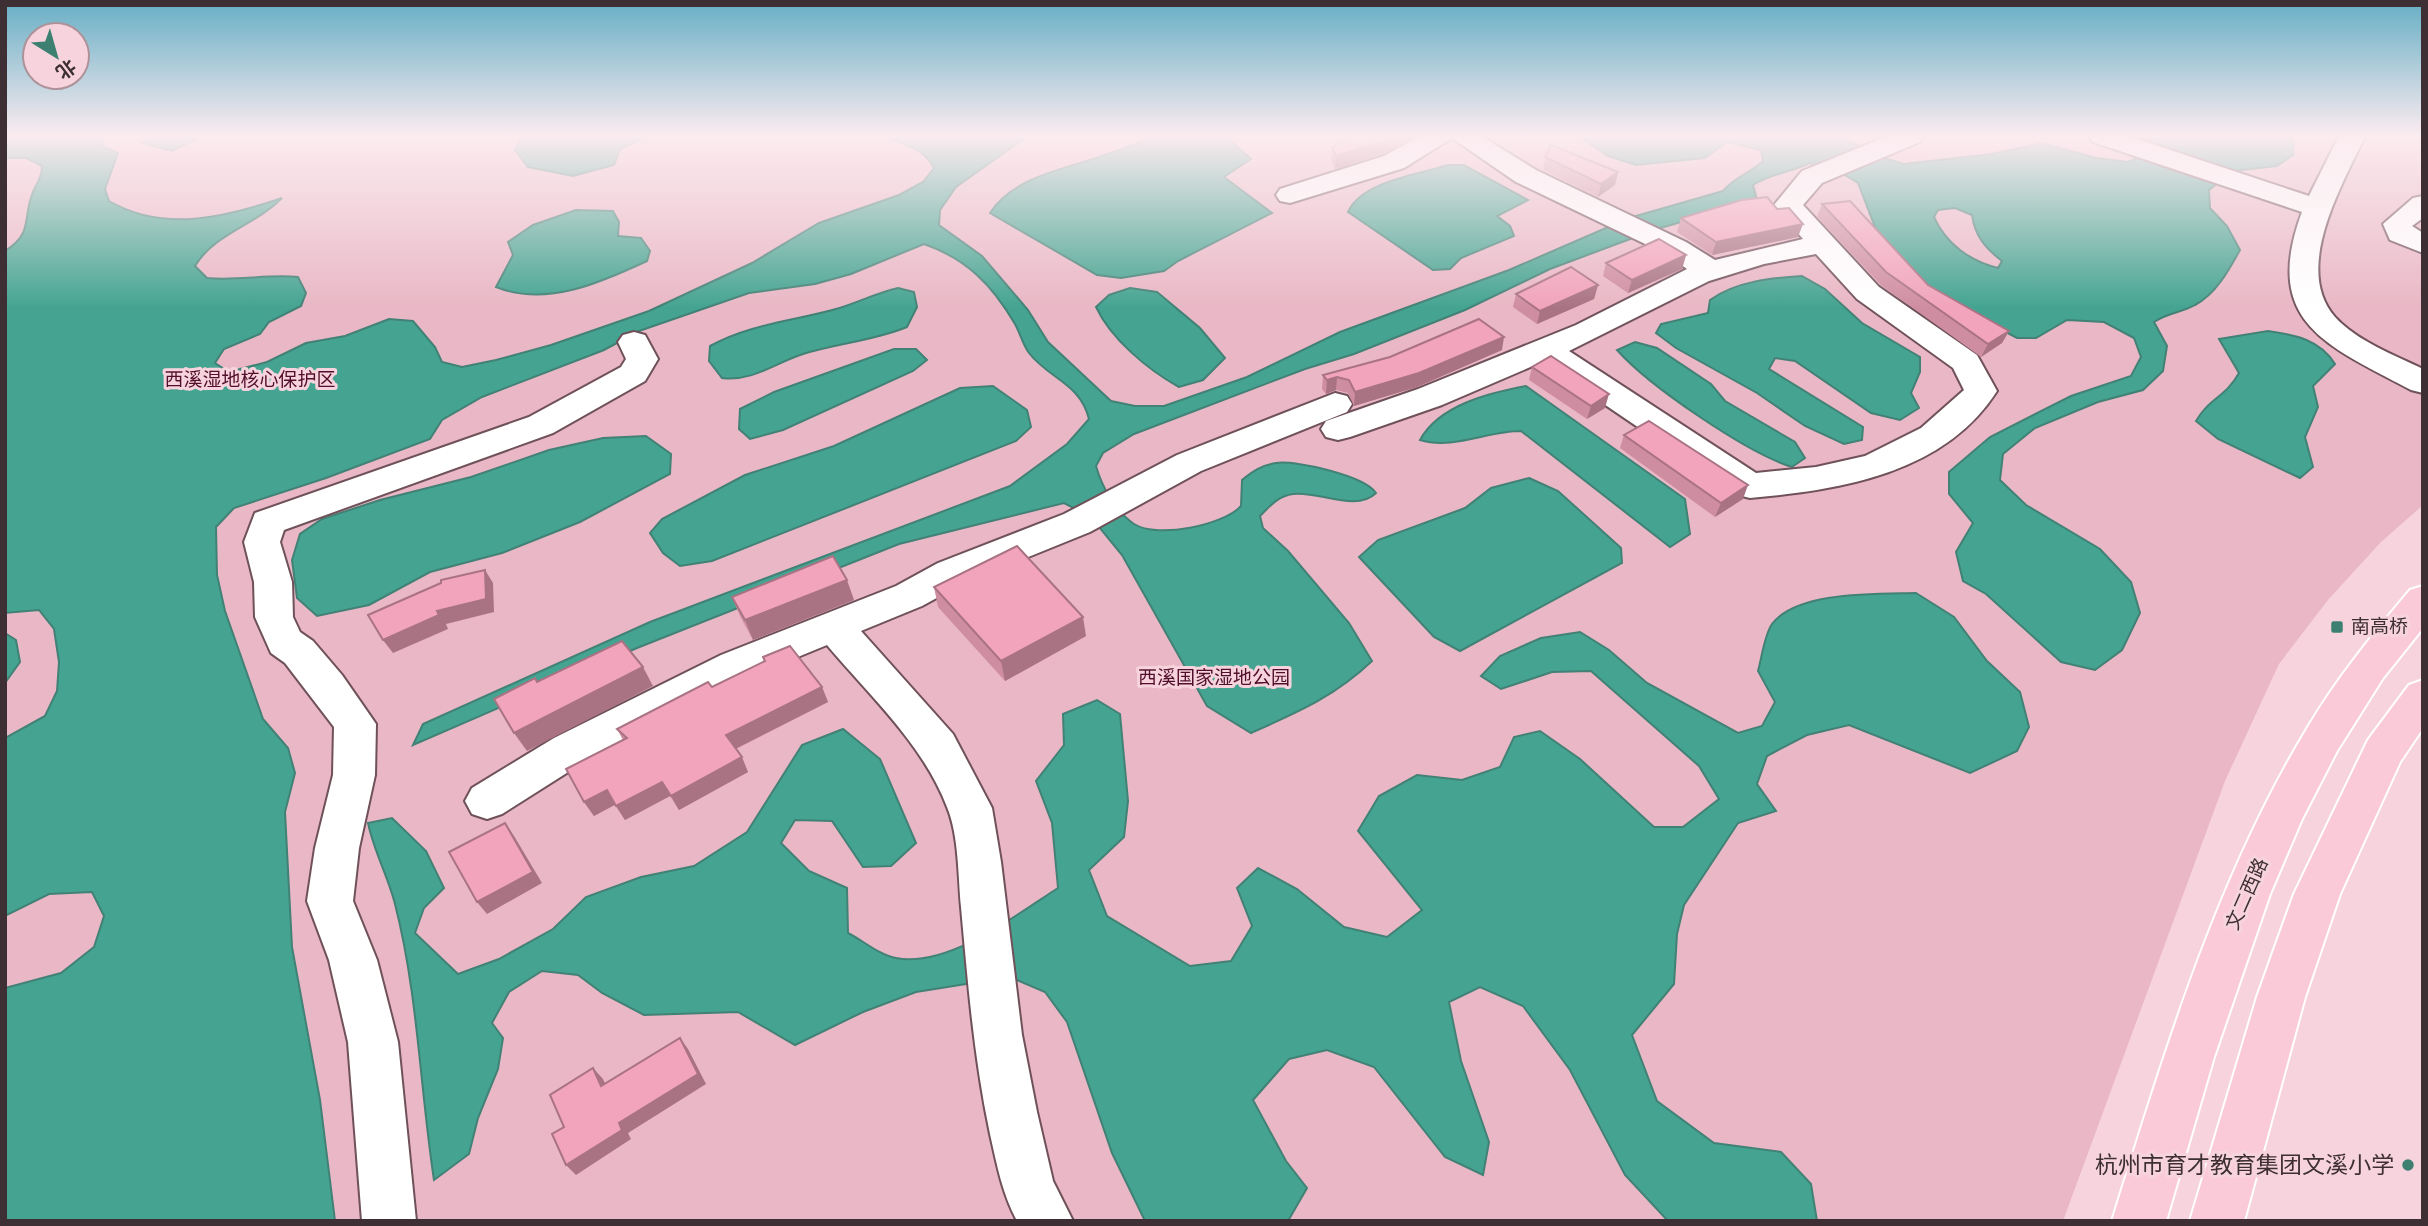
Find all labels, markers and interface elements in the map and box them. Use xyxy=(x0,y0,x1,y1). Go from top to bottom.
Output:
north arrow xyxy=(21,21,91,91)
text: 北 xyxy=(51,53,80,84)
park label: 西溪湿地核心保护区 xyxy=(164,368,336,392)
place label: 南高桥 xyxy=(2351,615,2408,639)
marker: 南高桥 xyxy=(2329,619,2345,635)
park label: 西溪国家湿地公园 xyxy=(1138,666,1290,690)
street label: 文二西路 xyxy=(2221,854,2273,934)
place label: 杭州市育才教育集团文溪小学 xyxy=(2095,1151,2394,1180)
marker: 杭州市育才教育集团文溪小学 xyxy=(2400,1157,2416,1173)

